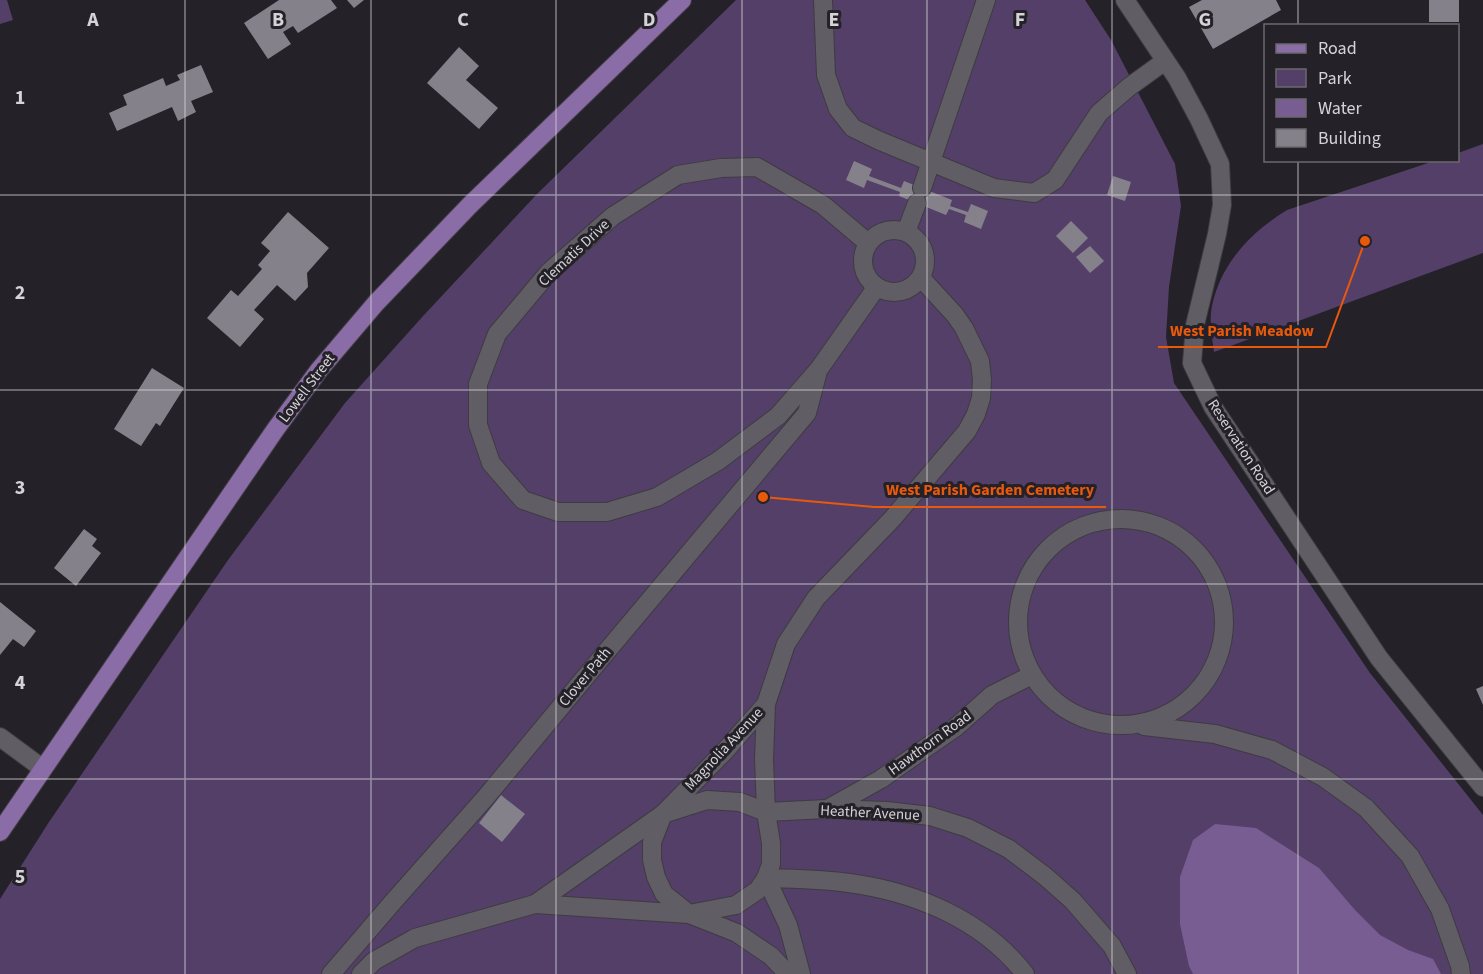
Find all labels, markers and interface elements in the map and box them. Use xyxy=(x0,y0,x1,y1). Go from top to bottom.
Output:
text: A xyxy=(86,6,99,34)
text: B xyxy=(272,6,284,34)
text: C xyxy=(457,6,469,34)
text: D xyxy=(643,6,655,34)
text: E xyxy=(829,6,839,34)
text: F xyxy=(1015,6,1025,34)
text: G xyxy=(1199,6,1211,34)
legend xyxy=(1264,24,1459,162)
text: Road xyxy=(1318,36,1357,61)
text: Park xyxy=(1318,66,1352,91)
text: 1 xyxy=(15,84,25,112)
text: Water xyxy=(1318,96,1362,121)
text: Building xyxy=(1318,126,1381,151)
street label: Clematis Drive xyxy=(534,215,614,291)
text: 2 xyxy=(15,279,25,307)
callout: West Parish Meadow xyxy=(1158,313,1326,347)
text: West Parish Meadow xyxy=(1170,320,1315,342)
street label: Lowell Street xyxy=(274,349,340,427)
street label: Reservation Road xyxy=(1202,395,1280,499)
callout: West Parish Garden Cemetery xyxy=(874,473,1106,507)
text: 3 xyxy=(15,474,25,502)
text: West Parish Garden Cemetery xyxy=(886,479,1095,501)
street label: Clover Path xyxy=(554,643,616,711)
text: 4 xyxy=(15,669,26,697)
street label: Magnolia Avenue xyxy=(680,703,768,795)
street label: Hawthorn Road xyxy=(884,706,976,780)
street label: Heather Avenue xyxy=(820,800,920,826)
text: 5 xyxy=(15,863,25,891)

